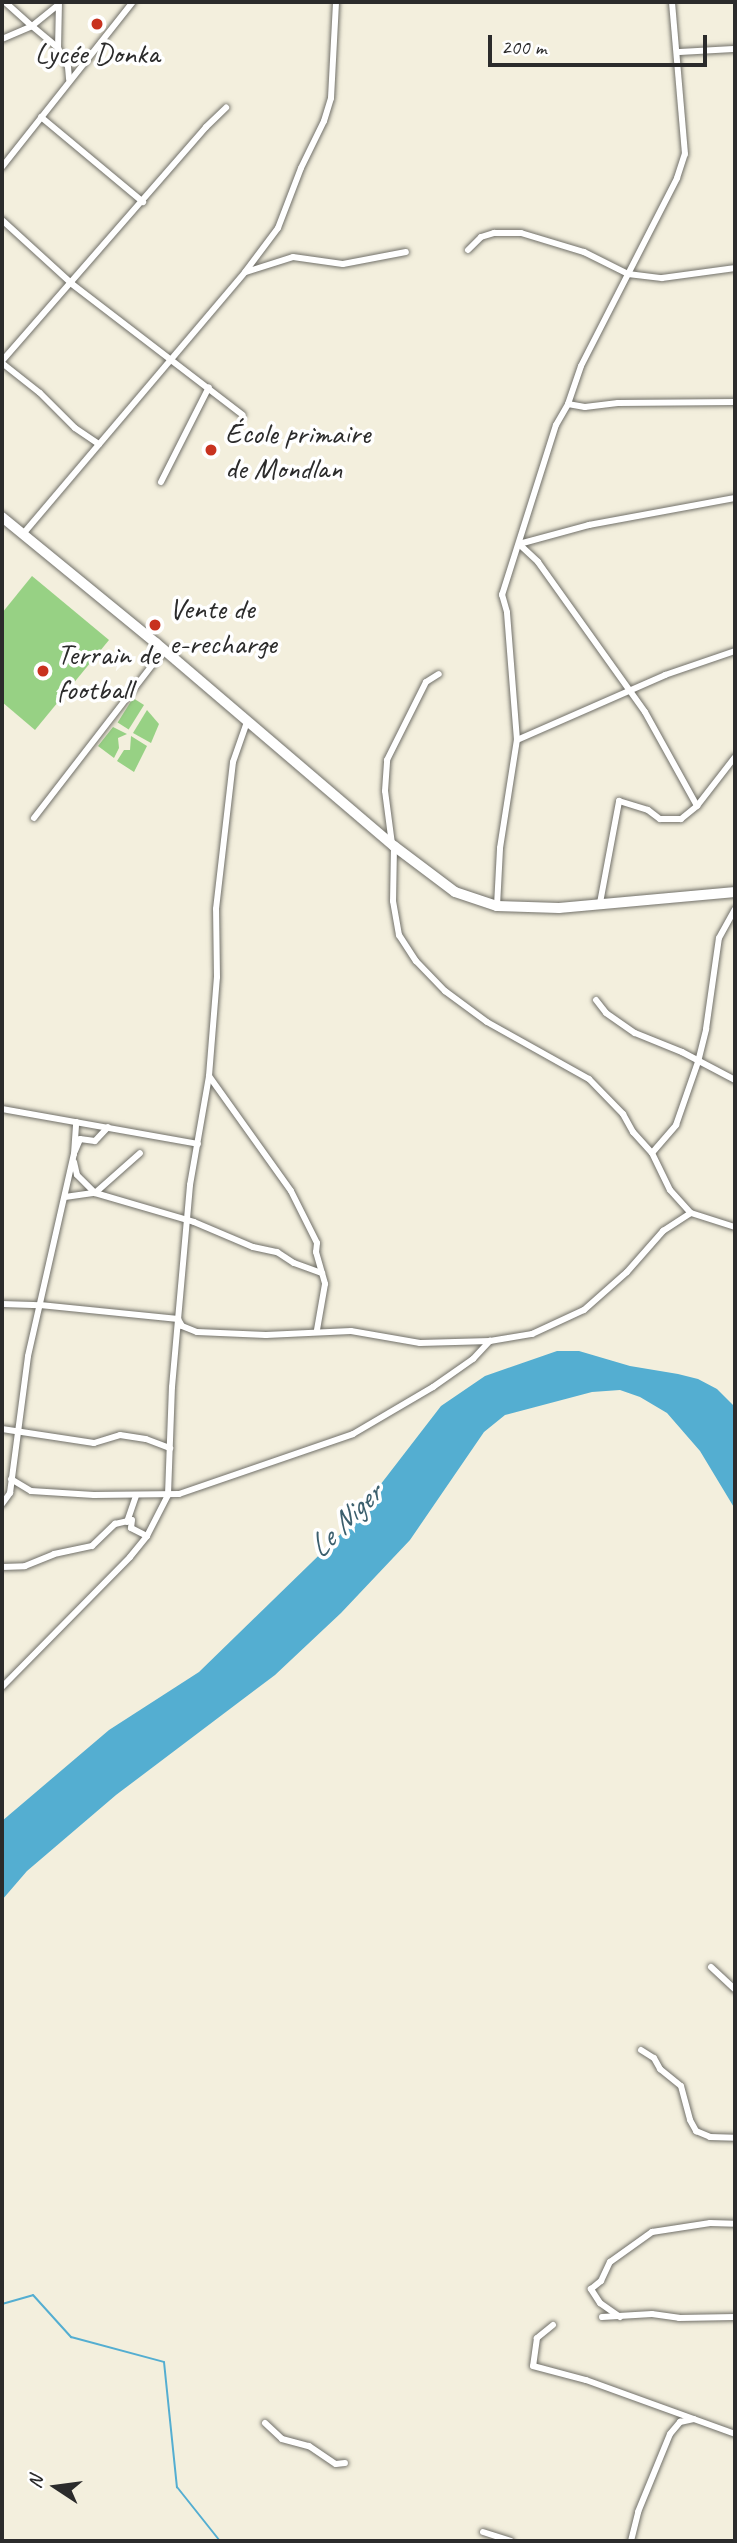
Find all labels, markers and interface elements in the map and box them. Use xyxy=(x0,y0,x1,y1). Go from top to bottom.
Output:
marker: Lycée Donka xyxy=(89,16,105,32)
scale bar xyxy=(492,21,711,65)
text: 200 m xyxy=(501,34,546,60)
place label: Lycée Donka xyxy=(35,35,159,71)
place label: École primaire de Mondlan xyxy=(225,415,367,485)
marker: École primaire de Mondlan xyxy=(203,442,219,458)
place label: Vente de e-recharge xyxy=(169,590,276,660)
marker: Vente de e-recharge xyxy=(147,617,163,633)
place label: Terrain de football xyxy=(57,636,159,706)
marker: Terrain de football xyxy=(35,663,51,679)
water label: Le Niger xyxy=(299,1475,391,1567)
north arrow xyxy=(21,2452,91,2522)
text: N xyxy=(23,2474,49,2491)

